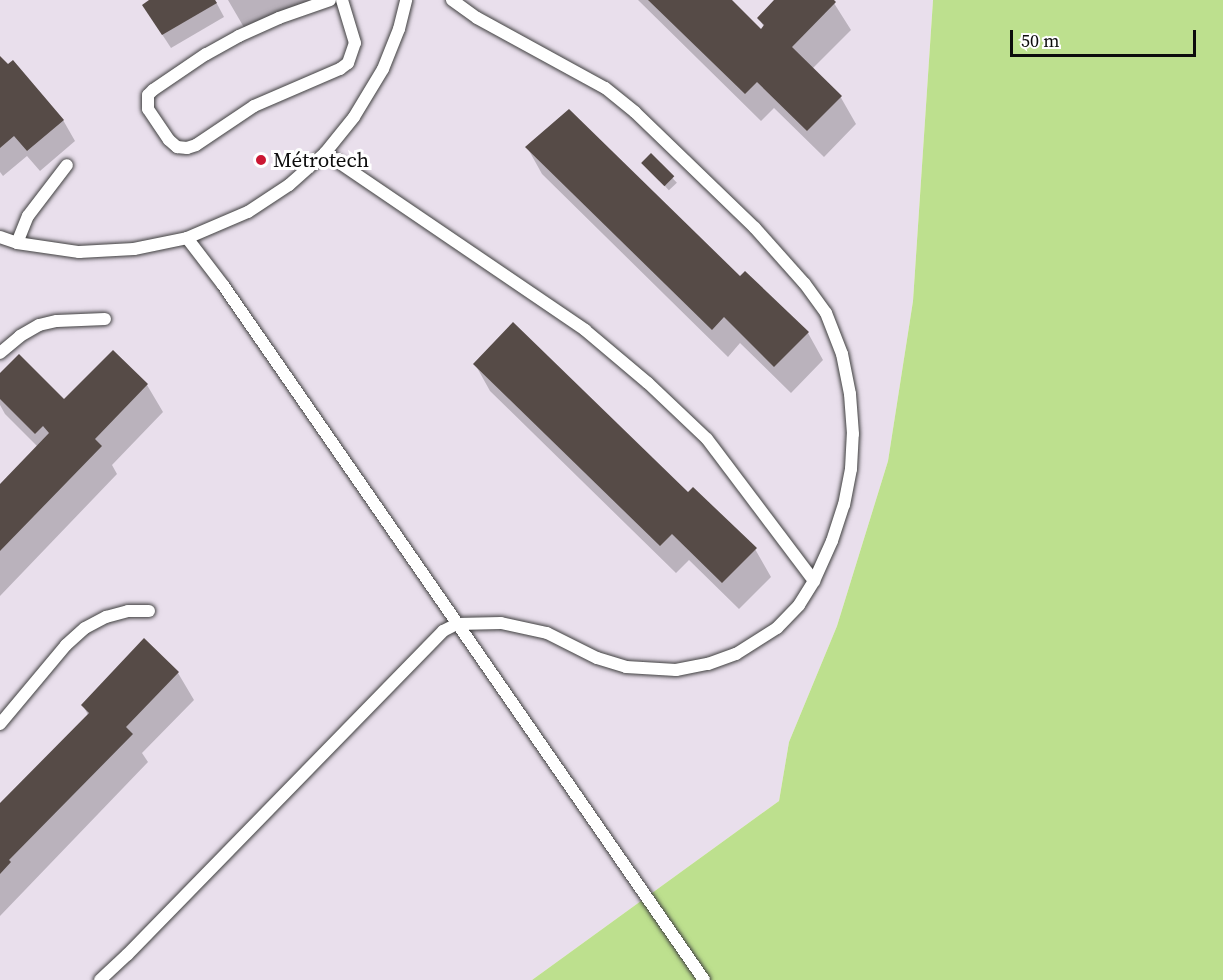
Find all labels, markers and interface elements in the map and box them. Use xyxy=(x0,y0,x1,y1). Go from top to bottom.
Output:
scale bar xyxy=(1013,18,1199,56)
text: 50 m xyxy=(1021,28,1059,53)
place label: Métrotech xyxy=(273,147,369,173)
marker: Métrotech xyxy=(254,153,268,167)

